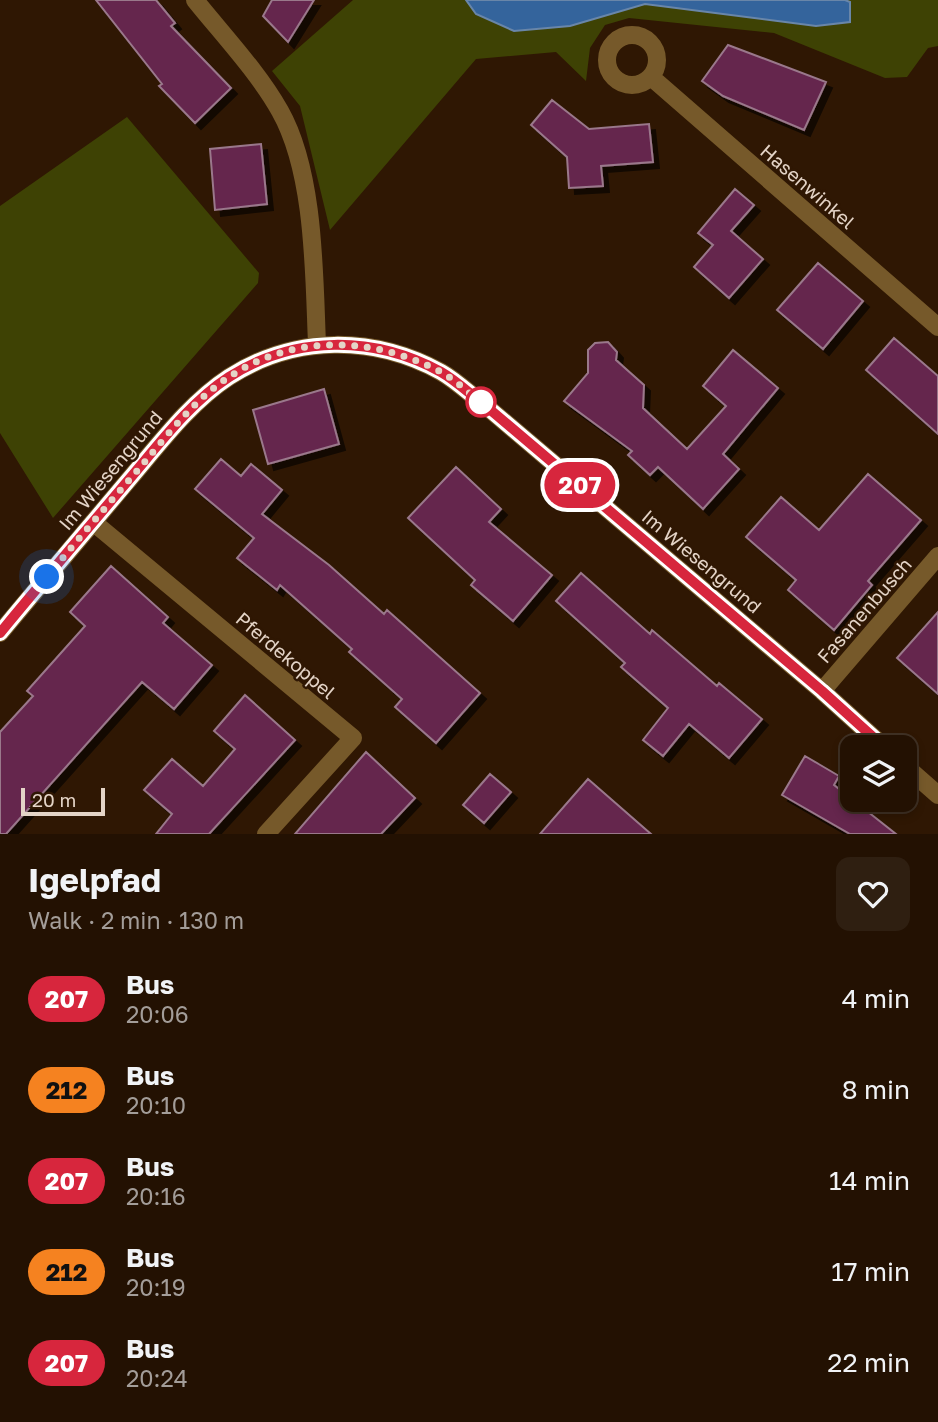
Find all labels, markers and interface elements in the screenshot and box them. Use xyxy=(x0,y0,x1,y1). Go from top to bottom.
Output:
street label: Hasenwinkel xyxy=(756,139,860,233)
unlabelled marker xyxy=(466,387,496,417)
street label: Im Wiesengrund xyxy=(53,406,167,534)
line badge: 207 xyxy=(540,462,620,508)
text: 207 xyxy=(558,470,602,499)
street label: Im Wiesengrund xyxy=(638,504,766,618)
street label: Fasanenbusch xyxy=(812,553,916,667)
your location xyxy=(29,559,64,594)
street label: Pferdekoppel xyxy=(232,607,340,703)
map controls xyxy=(840,735,917,812)
button: layers xyxy=(840,735,917,812)
scale bar xyxy=(21,785,105,817)
text: 20 m xyxy=(32,788,76,811)
button: heart xyxy=(836,857,910,931)
text: Igelpfad xyxy=(28,860,161,899)
text: Walk · 2 min · 130 m xyxy=(28,906,244,934)
text: Bus xyxy=(126,969,174,1000)
text: 4 min xyxy=(842,983,910,1014)
text: 207 xyxy=(45,984,88,1013)
text: 20:06 xyxy=(126,1000,189,1028)
text: Bus xyxy=(126,1060,174,1091)
text: 8 min xyxy=(842,1074,910,1105)
text: 212 xyxy=(46,1075,87,1104)
text: 20:10 xyxy=(126,1091,186,1119)
text: Bus xyxy=(126,1151,174,1182)
text: 14 min xyxy=(829,1165,910,1196)
text: 207 xyxy=(45,1166,88,1195)
text: 20:16 xyxy=(126,1182,186,1210)
text: Bus xyxy=(126,1242,174,1273)
text: 17 min xyxy=(831,1256,910,1287)
text: 212 xyxy=(46,1257,87,1286)
text: 20:19 xyxy=(126,1273,186,1301)
text: Bus xyxy=(126,1333,174,1364)
text: 22 min xyxy=(827,1347,910,1378)
text: 207 xyxy=(45,1348,88,1377)
text: 20:24 xyxy=(126,1364,188,1392)

